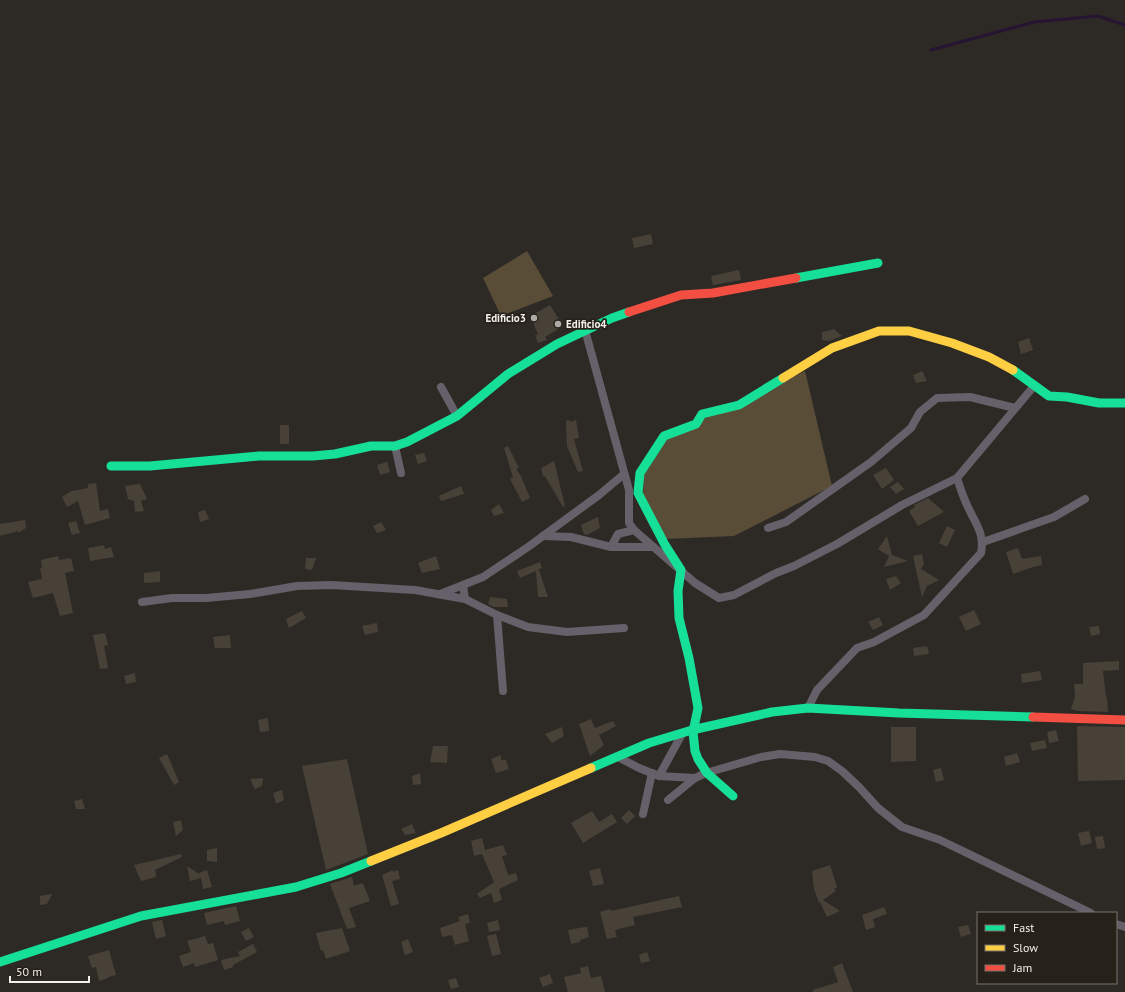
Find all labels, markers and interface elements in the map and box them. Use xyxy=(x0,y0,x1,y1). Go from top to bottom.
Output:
place label: Edificio3 xyxy=(485,311,526,325)
marker: Edificio3 xyxy=(529,313,539,323)
place label: Edificio4 xyxy=(566,317,607,331)
marker: Edificio4 xyxy=(553,319,563,329)
legend xyxy=(977,912,1117,984)
text: Fast xyxy=(1013,920,1034,935)
text: Slow xyxy=(1013,940,1038,955)
scale bar xyxy=(10,958,89,984)
text: Jam xyxy=(1012,960,1032,975)
text: 50 m xyxy=(16,964,42,979)

